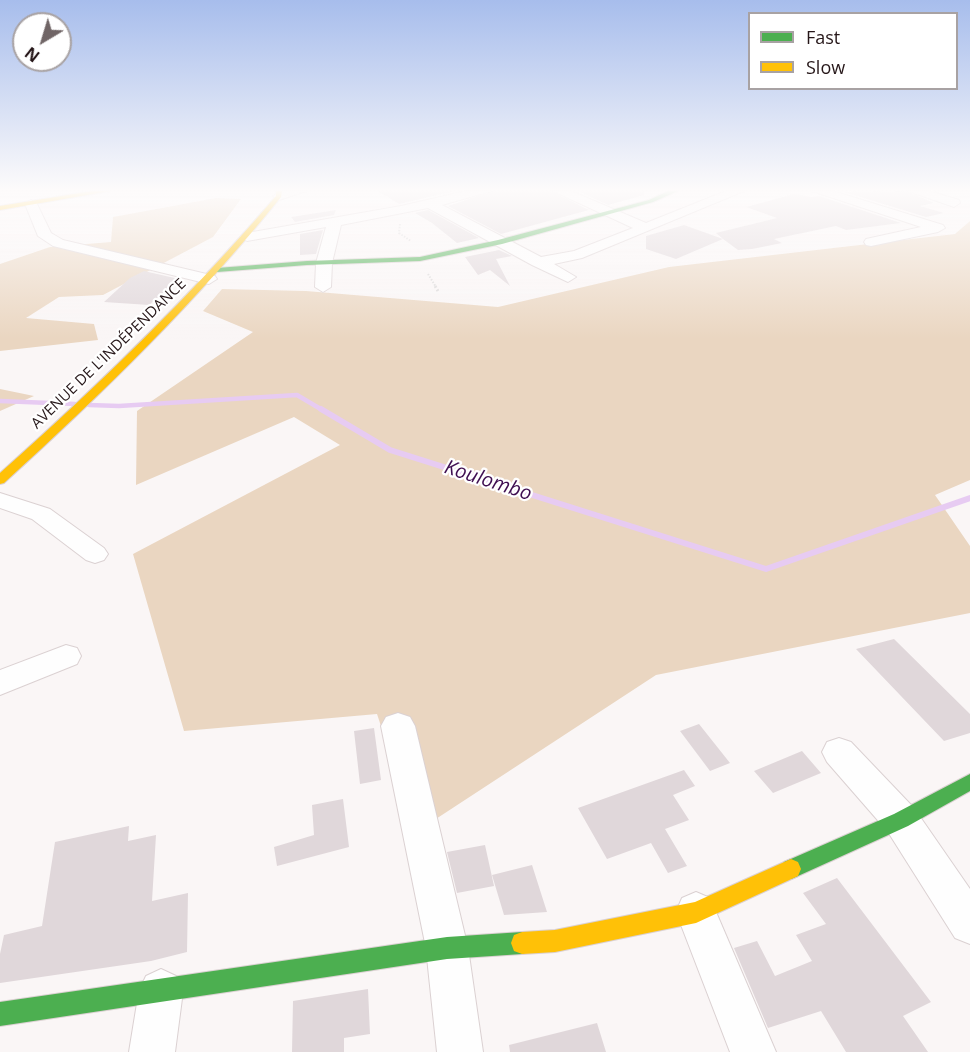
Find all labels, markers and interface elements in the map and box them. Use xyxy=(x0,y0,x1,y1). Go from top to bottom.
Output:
north arrow xyxy=(12,12,72,72)
legend xyxy=(748,12,958,90)
text: Fast xyxy=(806,25,840,49)
text: N xyxy=(20,42,44,67)
text: Slow xyxy=(806,55,845,79)
street label: AVENUE DE L'INDÉPENDANCE xyxy=(28,275,190,433)
water label: Koulombo xyxy=(441,456,535,506)

